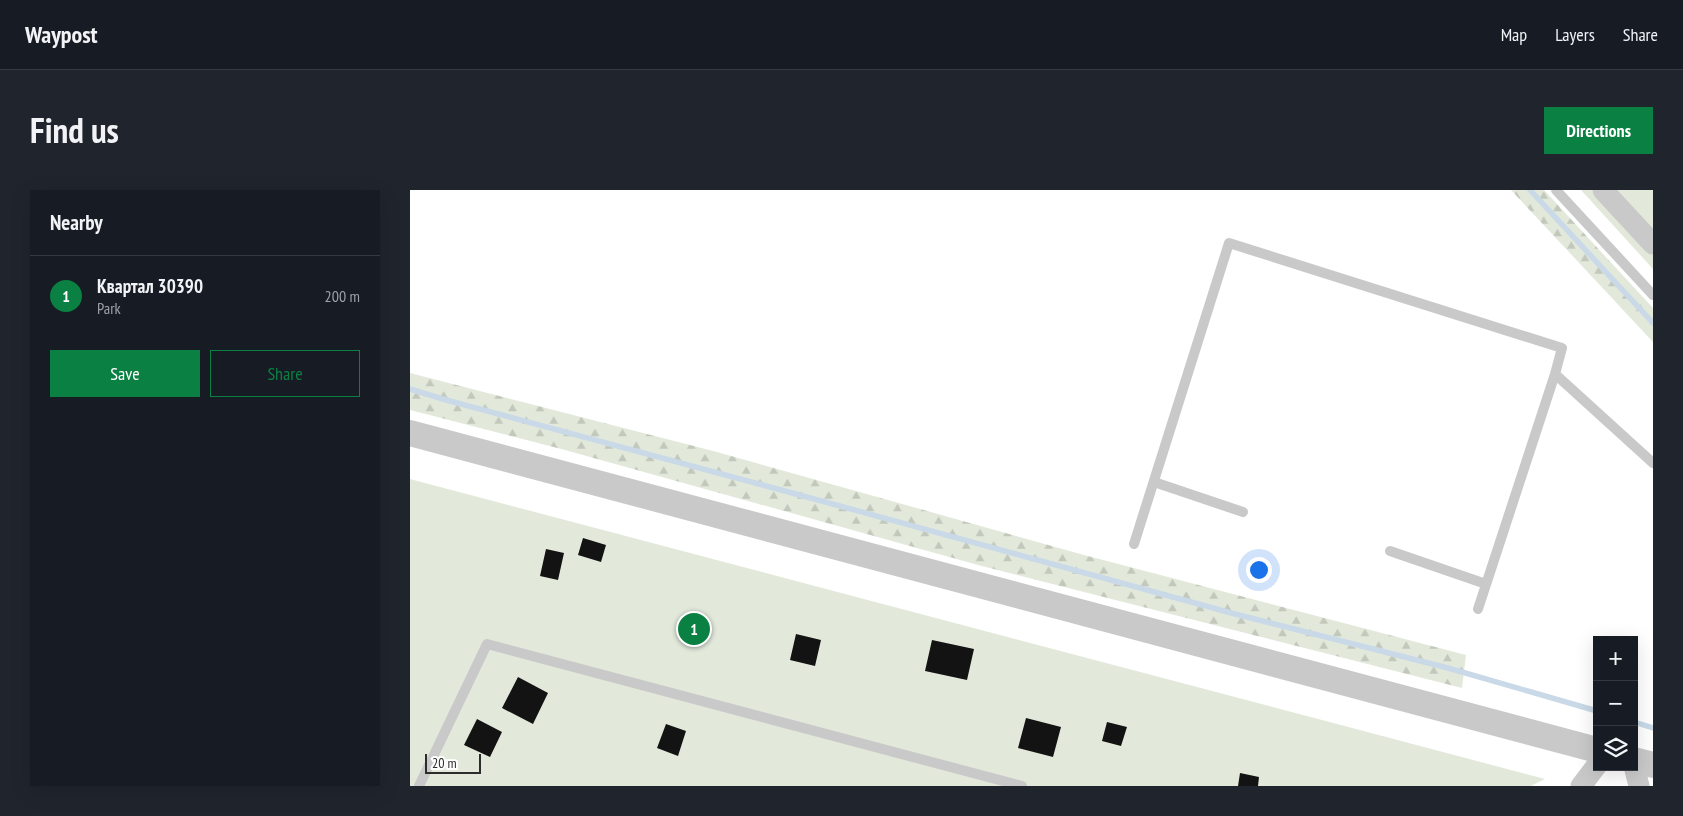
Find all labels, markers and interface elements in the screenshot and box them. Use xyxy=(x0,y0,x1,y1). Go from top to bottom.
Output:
text: Waypost xyxy=(25,19,98,50)
text: Map xyxy=(1501,23,1527,46)
text: Layers xyxy=(1555,23,1595,46)
text: Share xyxy=(1623,23,1658,46)
text: Find us xyxy=(30,107,119,153)
button: Directions xyxy=(1544,107,1653,154)
text: Nearby xyxy=(50,209,103,236)
text: Квартал 30390 xyxy=(97,274,203,298)
text: 1 xyxy=(62,286,70,306)
text: 200 m xyxy=(325,286,360,306)
text: Park xyxy=(97,298,121,318)
button: Save xyxy=(50,350,200,397)
button: Share xyxy=(210,350,360,397)
your location xyxy=(1246,557,1272,583)
pin: 1 xyxy=(678,610,710,648)
map controls xyxy=(1593,636,1638,771)
button: + xyxy=(1593,636,1638,681)
button: − xyxy=(1593,681,1638,726)
button: layers xyxy=(1593,726,1638,771)
scale bar xyxy=(425,751,481,774)
text: 20 m xyxy=(432,754,457,772)

